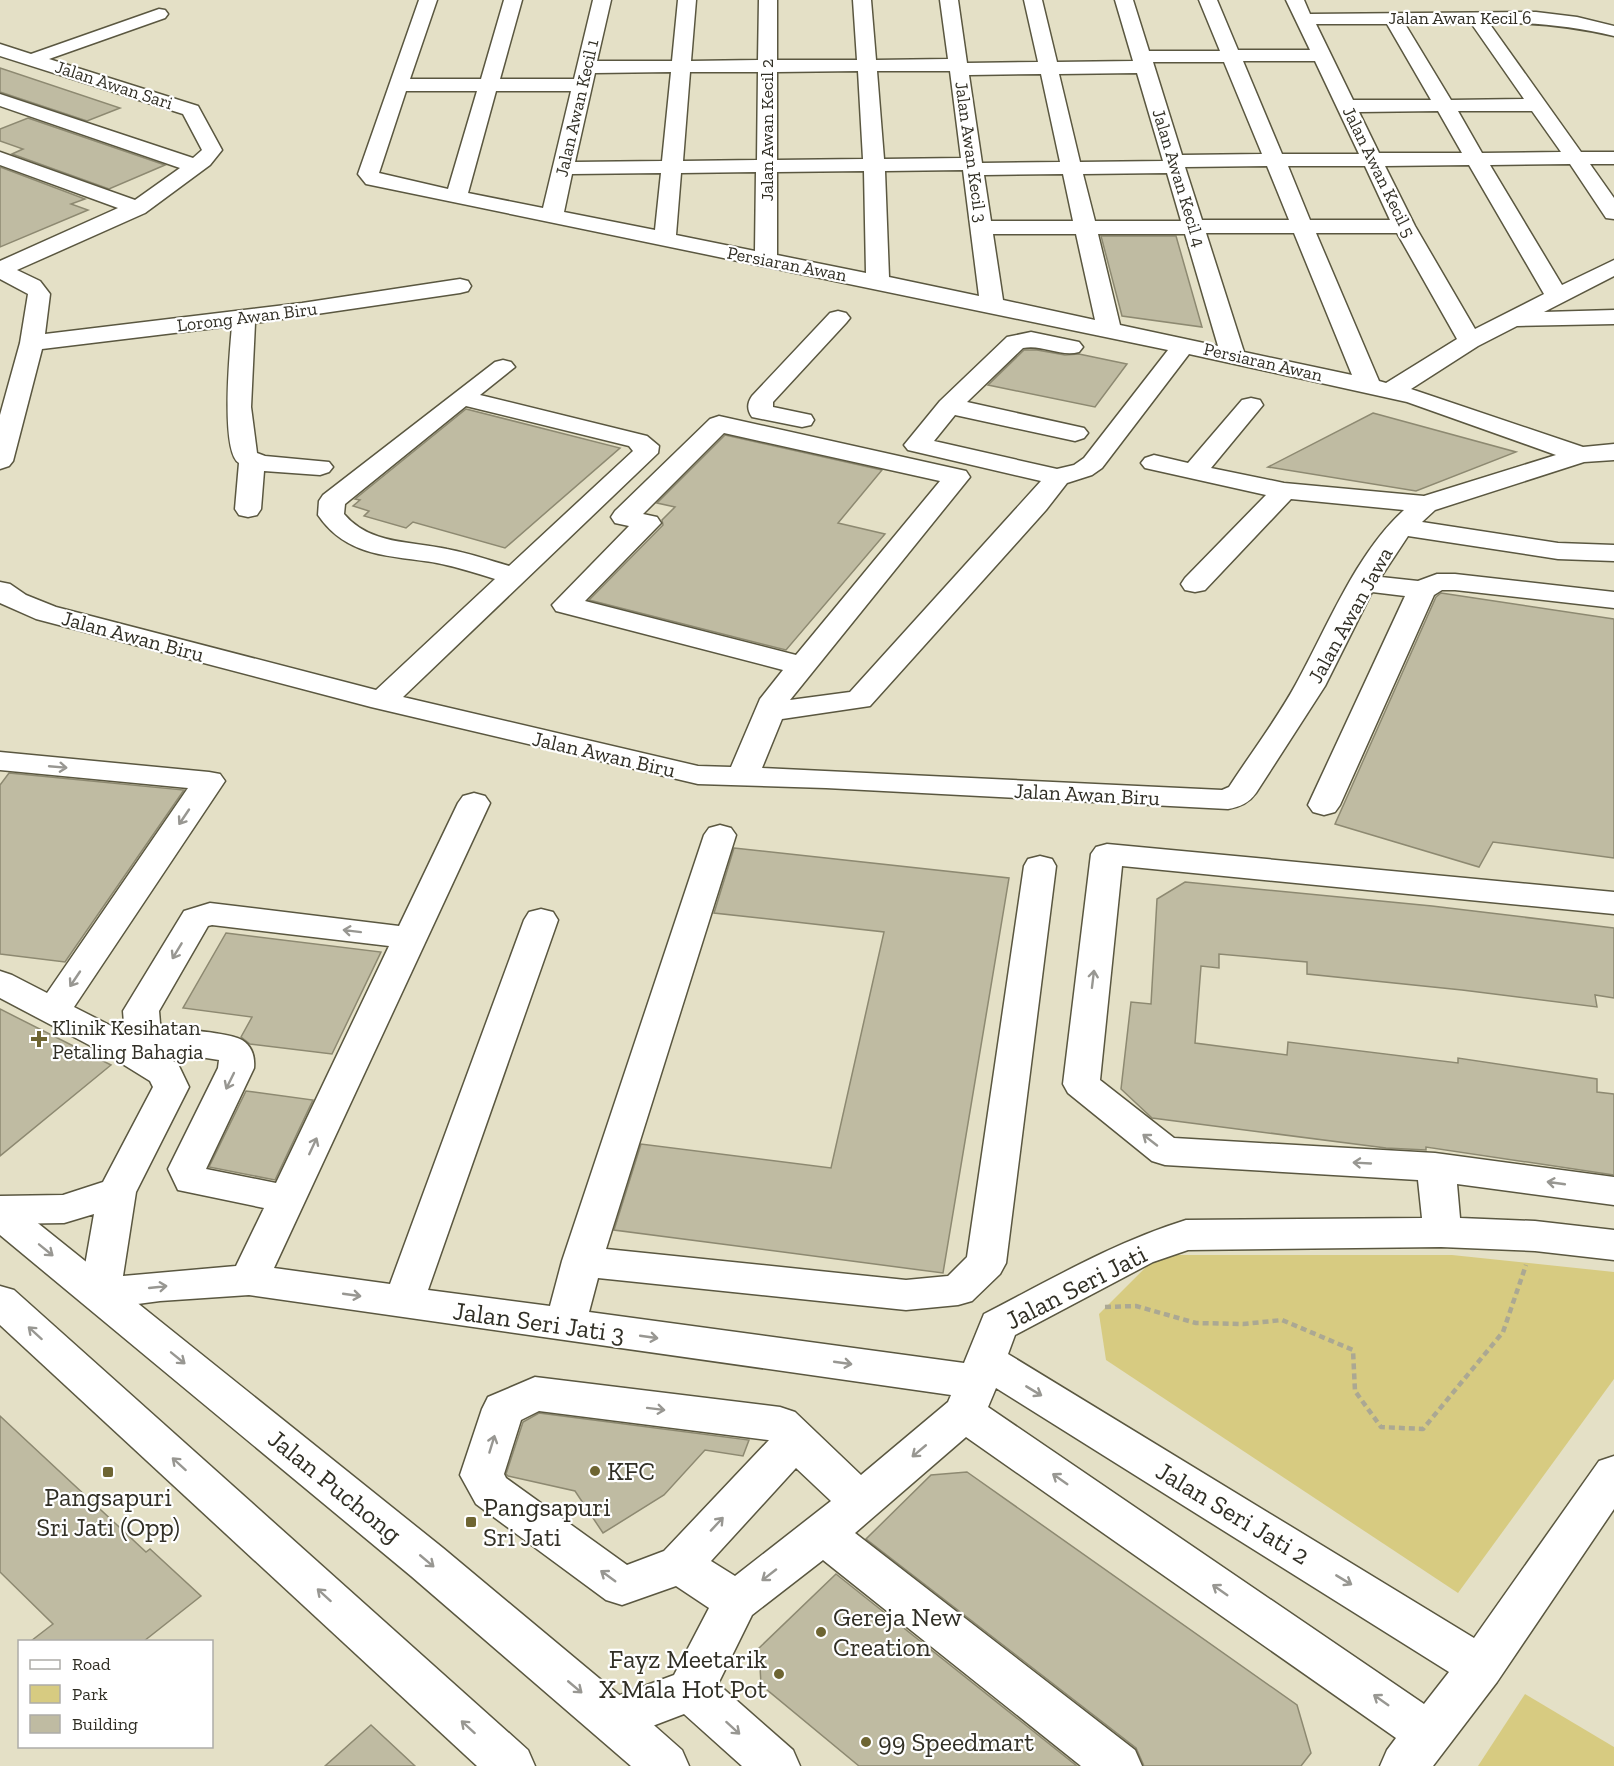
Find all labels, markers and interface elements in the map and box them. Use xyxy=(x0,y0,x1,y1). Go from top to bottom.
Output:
street label: Jalan Awan Kecil 6 xyxy=(1388,7,1532,29)
street label: Jalan Awan Kecil 1 xyxy=(550,37,604,179)
street label: Jalan Awan Sari xyxy=(52,56,176,114)
street label: Jalan Awan Kecil 2 xyxy=(756,59,778,201)
street label: Jalan Awan Kecil 3 xyxy=(950,80,992,224)
street label: Jalan Awan Kecil 5 xyxy=(1338,103,1420,241)
street label: Jalan Awan Kecil 4 xyxy=(1148,106,1211,250)
street label: Persiaran Awan xyxy=(725,242,849,287)
street label: Lorong Awan Biru xyxy=(176,297,318,337)
street label: Persiaran Awan xyxy=(1201,338,1325,387)
street label: Jalan Awan Jawa xyxy=(1302,543,1398,687)
street label: Jalan Awan Biru xyxy=(59,605,207,667)
street label: Jalan Awan Biru xyxy=(530,725,678,783)
one-way arrow xyxy=(48,762,68,773)
street label: Jalan Awan Biru xyxy=(1013,778,1161,810)
one-way arrow xyxy=(178,809,190,825)
one-way arrow xyxy=(343,925,363,936)
one-way arrow xyxy=(171,942,183,959)
one-way arrow xyxy=(69,970,81,986)
one-way arrow xyxy=(1088,970,1099,989)
place label: Klinik Kesihatan Petaling Bahagia xyxy=(52,1015,203,1064)
marker: Klinik Kesihatan Petaling Bahagia xyxy=(30,1030,48,1048)
one-way arrow xyxy=(223,1072,235,1090)
one-way arrow xyxy=(1143,1133,1159,1146)
one-way arrow xyxy=(307,1137,319,1155)
one-way arrow xyxy=(1353,1157,1373,1168)
one-way arrow xyxy=(1547,1178,1566,1189)
street label: Jalan Seri Jati xyxy=(1000,1238,1152,1336)
one-way arrow xyxy=(38,1244,54,1257)
one-way arrow xyxy=(148,1281,168,1292)
one-way arrow xyxy=(342,1290,362,1301)
street label: Jalan Seri Jati 3 xyxy=(451,1294,627,1350)
one-way arrow xyxy=(28,1326,43,1340)
one-way arrow xyxy=(639,1331,659,1342)
one-way arrow xyxy=(170,1351,186,1364)
one-way arrow xyxy=(832,1358,852,1369)
one-way arrow xyxy=(1025,1385,1042,1397)
one-way arrow xyxy=(646,1404,666,1415)
street label: Jalan Puchong xyxy=(262,1422,408,1550)
one-way arrow xyxy=(487,1435,498,1454)
one-way arrow xyxy=(911,1444,927,1457)
place label: KFC xyxy=(607,1455,655,1487)
street label: Jalan Seri Jati 2 xyxy=(1150,1455,1316,1571)
one-way arrow xyxy=(172,1457,187,1471)
marker: KFC xyxy=(588,1464,602,1478)
marker: Pangsapuri Sri Jati (Opp) xyxy=(101,1465,115,1479)
one-way arrow xyxy=(1052,1473,1068,1485)
place label: Pangsapuri Sri Jati (Opp) xyxy=(36,1481,180,1543)
place label: Pangsapuri Sri Jati xyxy=(483,1491,611,1553)
marker: Pangsapuri Sri Jati xyxy=(464,1515,478,1529)
one-way arrow xyxy=(710,1517,724,1532)
one-way arrow xyxy=(419,1554,434,1568)
one-way arrow xyxy=(761,1569,777,1582)
one-way arrow xyxy=(600,1570,616,1582)
one-way arrow xyxy=(1335,1575,1352,1587)
one-way arrow xyxy=(1213,1584,1229,1596)
one-way arrow xyxy=(316,1588,331,1603)
place label: Gereja New Creation xyxy=(833,1601,962,1663)
marker: Gereja New Creation xyxy=(814,1625,828,1639)
legend xyxy=(18,1640,213,1748)
place label: Fayz Meetarik X Mala Hot Pot xyxy=(599,1643,767,1705)
text: Road xyxy=(72,1653,111,1675)
marker: Fayz Meetarik X Mala Hot Pot xyxy=(772,1667,786,1681)
one-way arrow xyxy=(567,1680,583,1693)
text: Park xyxy=(72,1683,108,1705)
one-way arrow xyxy=(1372,1694,1389,1707)
text: Building xyxy=(72,1713,138,1735)
one-way arrow xyxy=(461,1720,476,1734)
one-way arrow xyxy=(725,1721,740,1735)
place label: 99 Speedmart xyxy=(878,1726,1034,1758)
marker: 99 Speedmart xyxy=(859,1735,873,1749)

